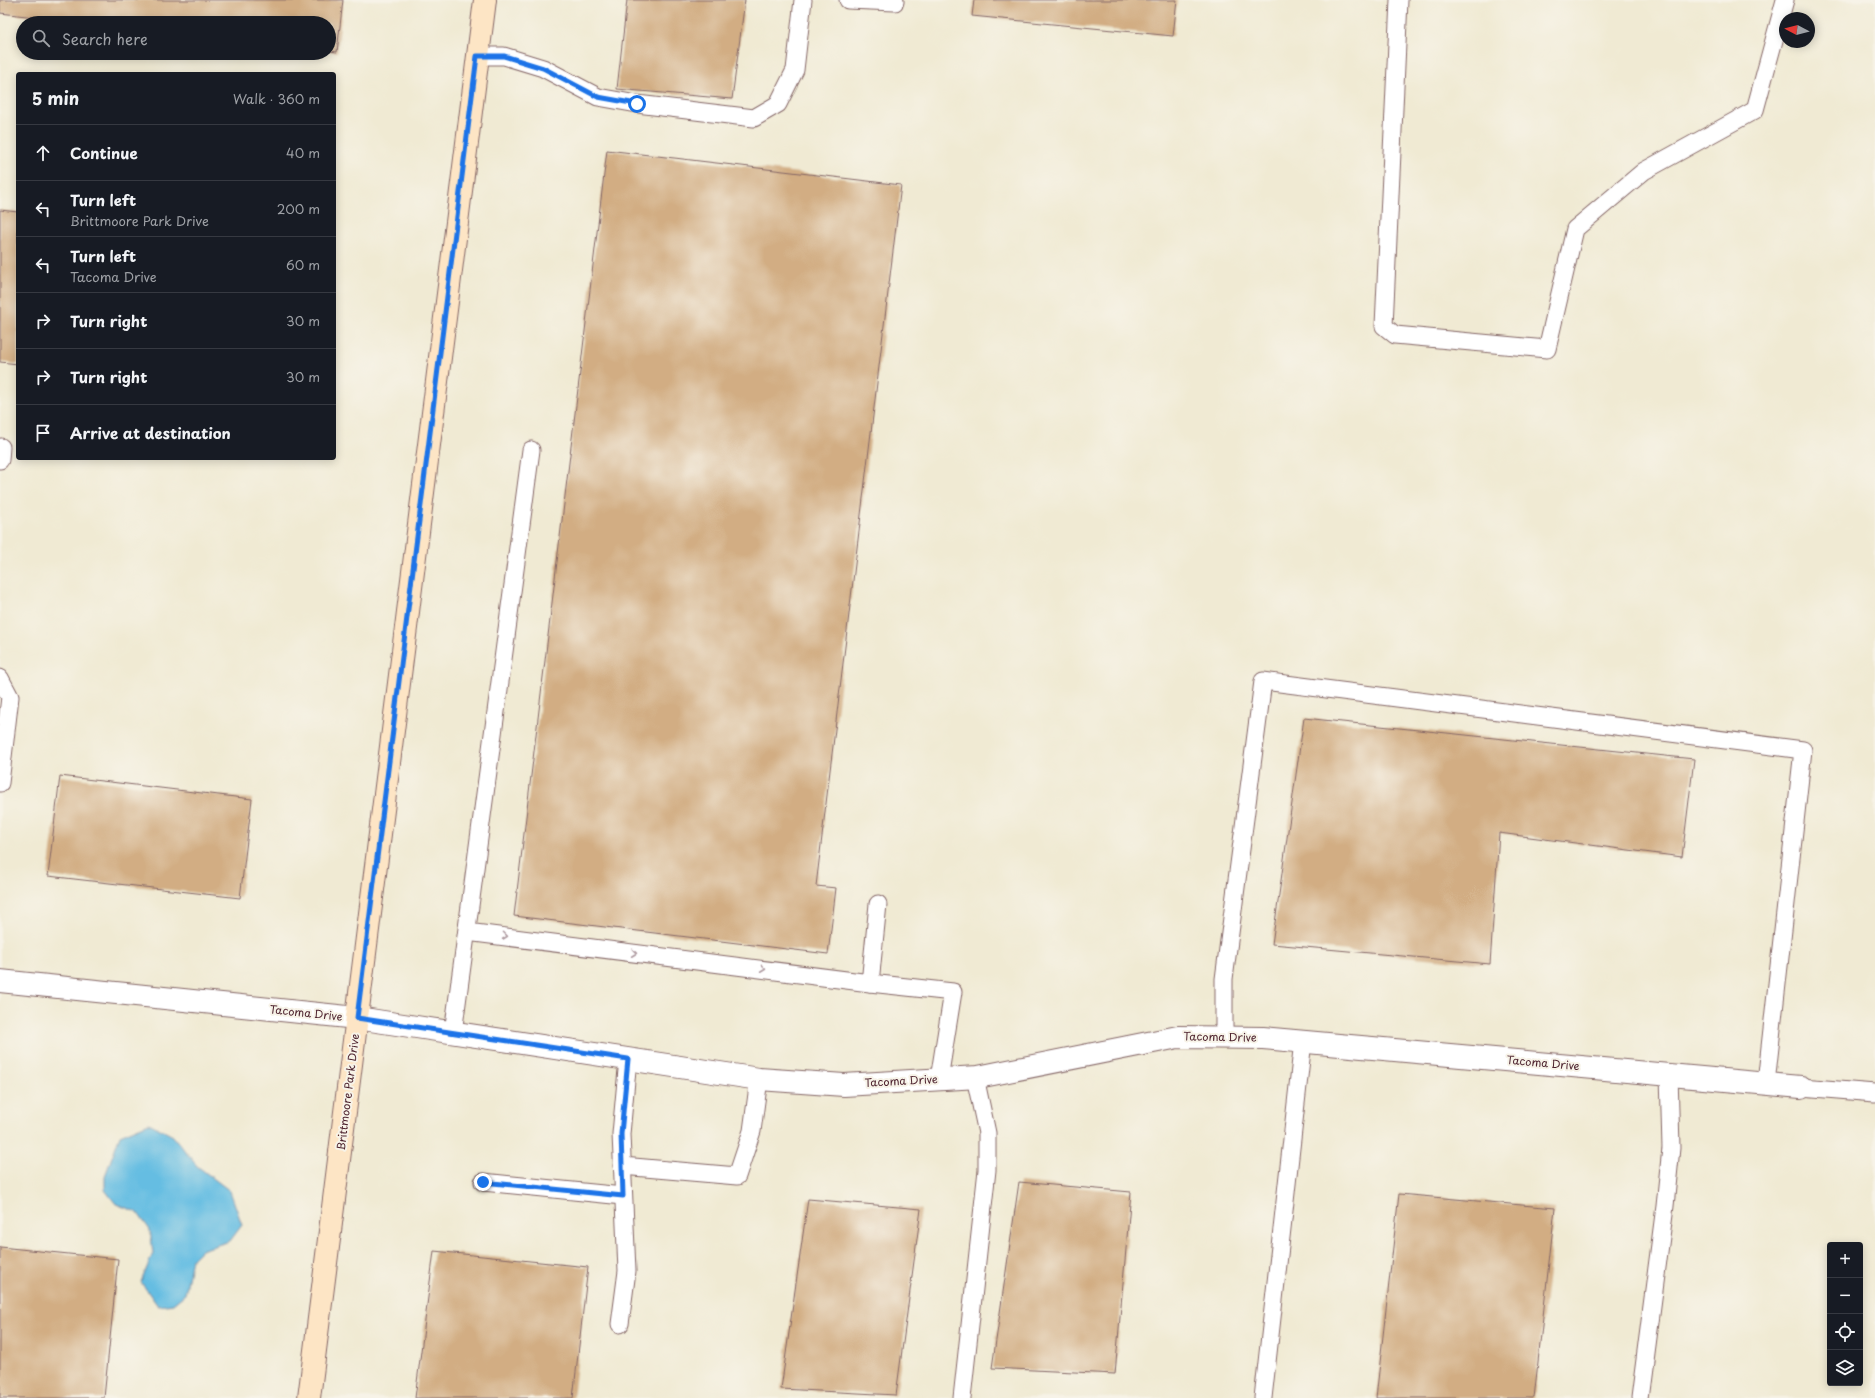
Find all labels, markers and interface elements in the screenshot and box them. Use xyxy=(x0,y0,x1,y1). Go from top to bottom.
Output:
north arrow xyxy=(1779,12,1815,48)
search box xyxy=(16,16,336,60)
icon: search xyxy=(30,27,52,49)
text: Search here xyxy=(62,27,148,50)
text: 5 min xyxy=(32,85,79,111)
text: Walk · 360 m xyxy=(233,89,320,108)
route start xyxy=(628,95,646,113)
text: Continue xyxy=(70,141,138,164)
icon: ahead xyxy=(32,142,54,164)
text: 40 m xyxy=(286,143,320,162)
text: Turn left xyxy=(70,188,136,211)
icon: left xyxy=(32,198,54,220)
text: 200 m xyxy=(277,199,320,218)
text: Brittmoore Park Drive xyxy=(70,211,209,230)
text: Turn left xyxy=(70,244,136,267)
icon: left xyxy=(32,254,54,276)
text: 60 m xyxy=(286,255,320,274)
text: Tacoma Drive xyxy=(70,267,157,286)
text: Turn right xyxy=(70,309,147,332)
icon: right xyxy=(32,310,54,332)
text: 30 m xyxy=(286,311,320,330)
text: Turn right xyxy=(70,365,147,388)
icon: right xyxy=(32,366,54,388)
text: 30 m xyxy=(286,367,320,386)
text: Arrive at destination xyxy=(70,421,231,444)
icon: arrive xyxy=(32,422,54,444)
one-way arrow xyxy=(502,932,508,941)
one-way arrow xyxy=(631,948,637,957)
one-way arrow xyxy=(760,964,766,973)
street label: Tacoma Drive xyxy=(269,1000,344,1025)
street label: Tacoma Drive xyxy=(1183,1027,1257,1046)
street label: Brittmoore Park Drive xyxy=(332,1032,363,1151)
street label: Tacoma Drive xyxy=(1506,1051,1580,1074)
street label: Tacoma Drive xyxy=(864,1070,938,1091)
route end xyxy=(474,1173,492,1191)
map controls xyxy=(1827,1242,1863,1386)
button: + xyxy=(1827,1242,1863,1278)
button: − xyxy=(1827,1278,1863,1314)
button: locate xyxy=(1827,1314,1863,1350)
button: layers xyxy=(1827,1350,1863,1386)

